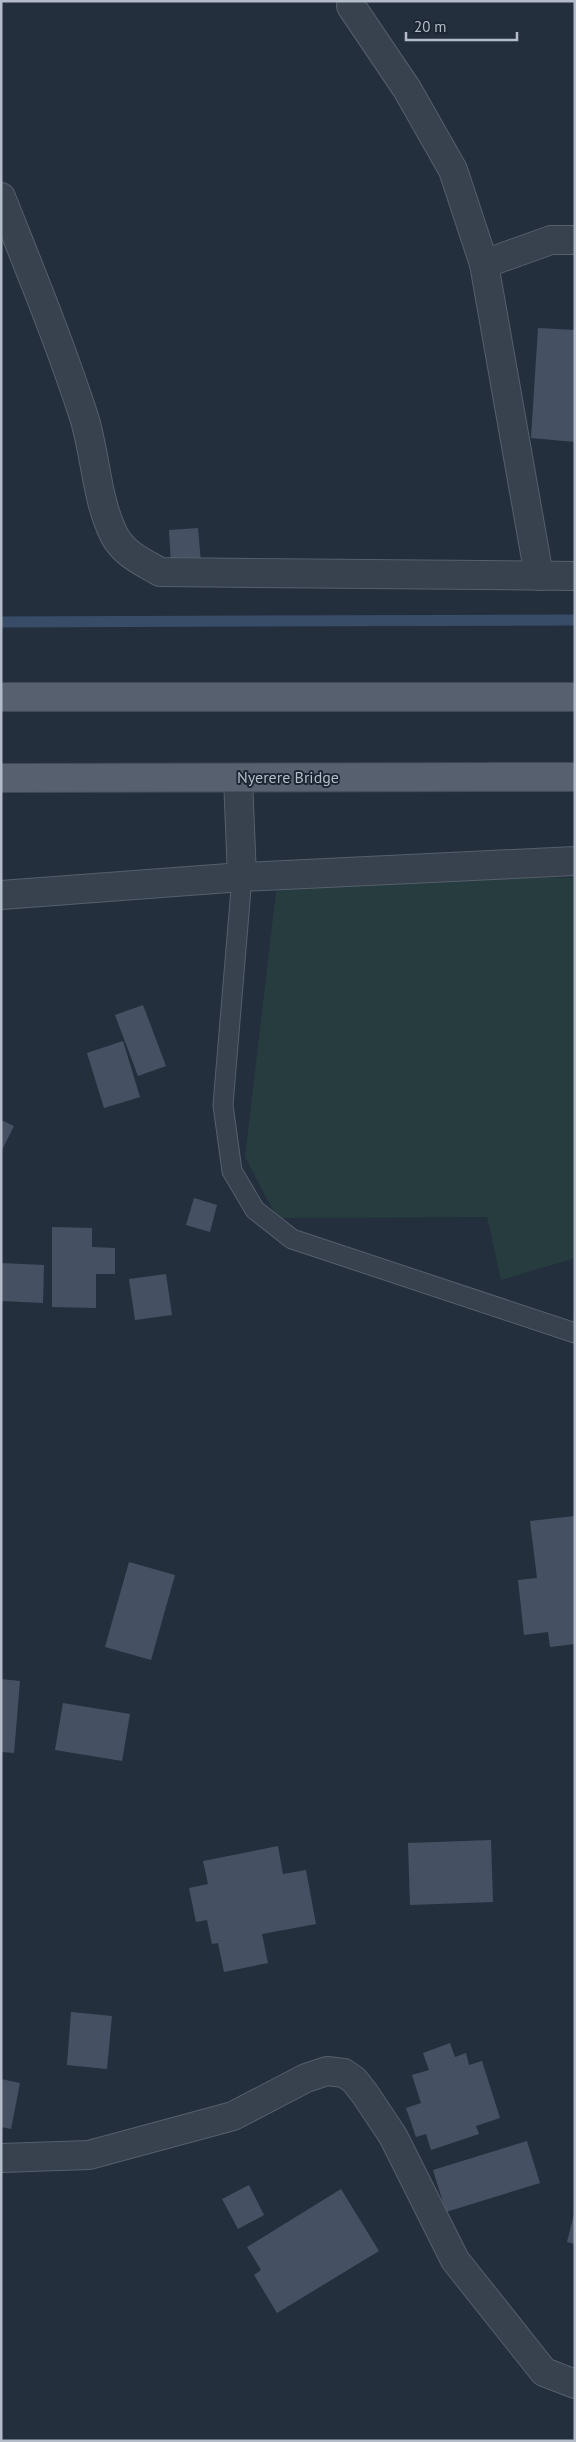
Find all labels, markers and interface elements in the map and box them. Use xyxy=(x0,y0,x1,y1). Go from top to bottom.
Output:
scale bar xyxy=(406,10,517,42)
text: 20 m xyxy=(414,17,447,36)
street label: Nyerere Bridge xyxy=(237,767,339,787)

